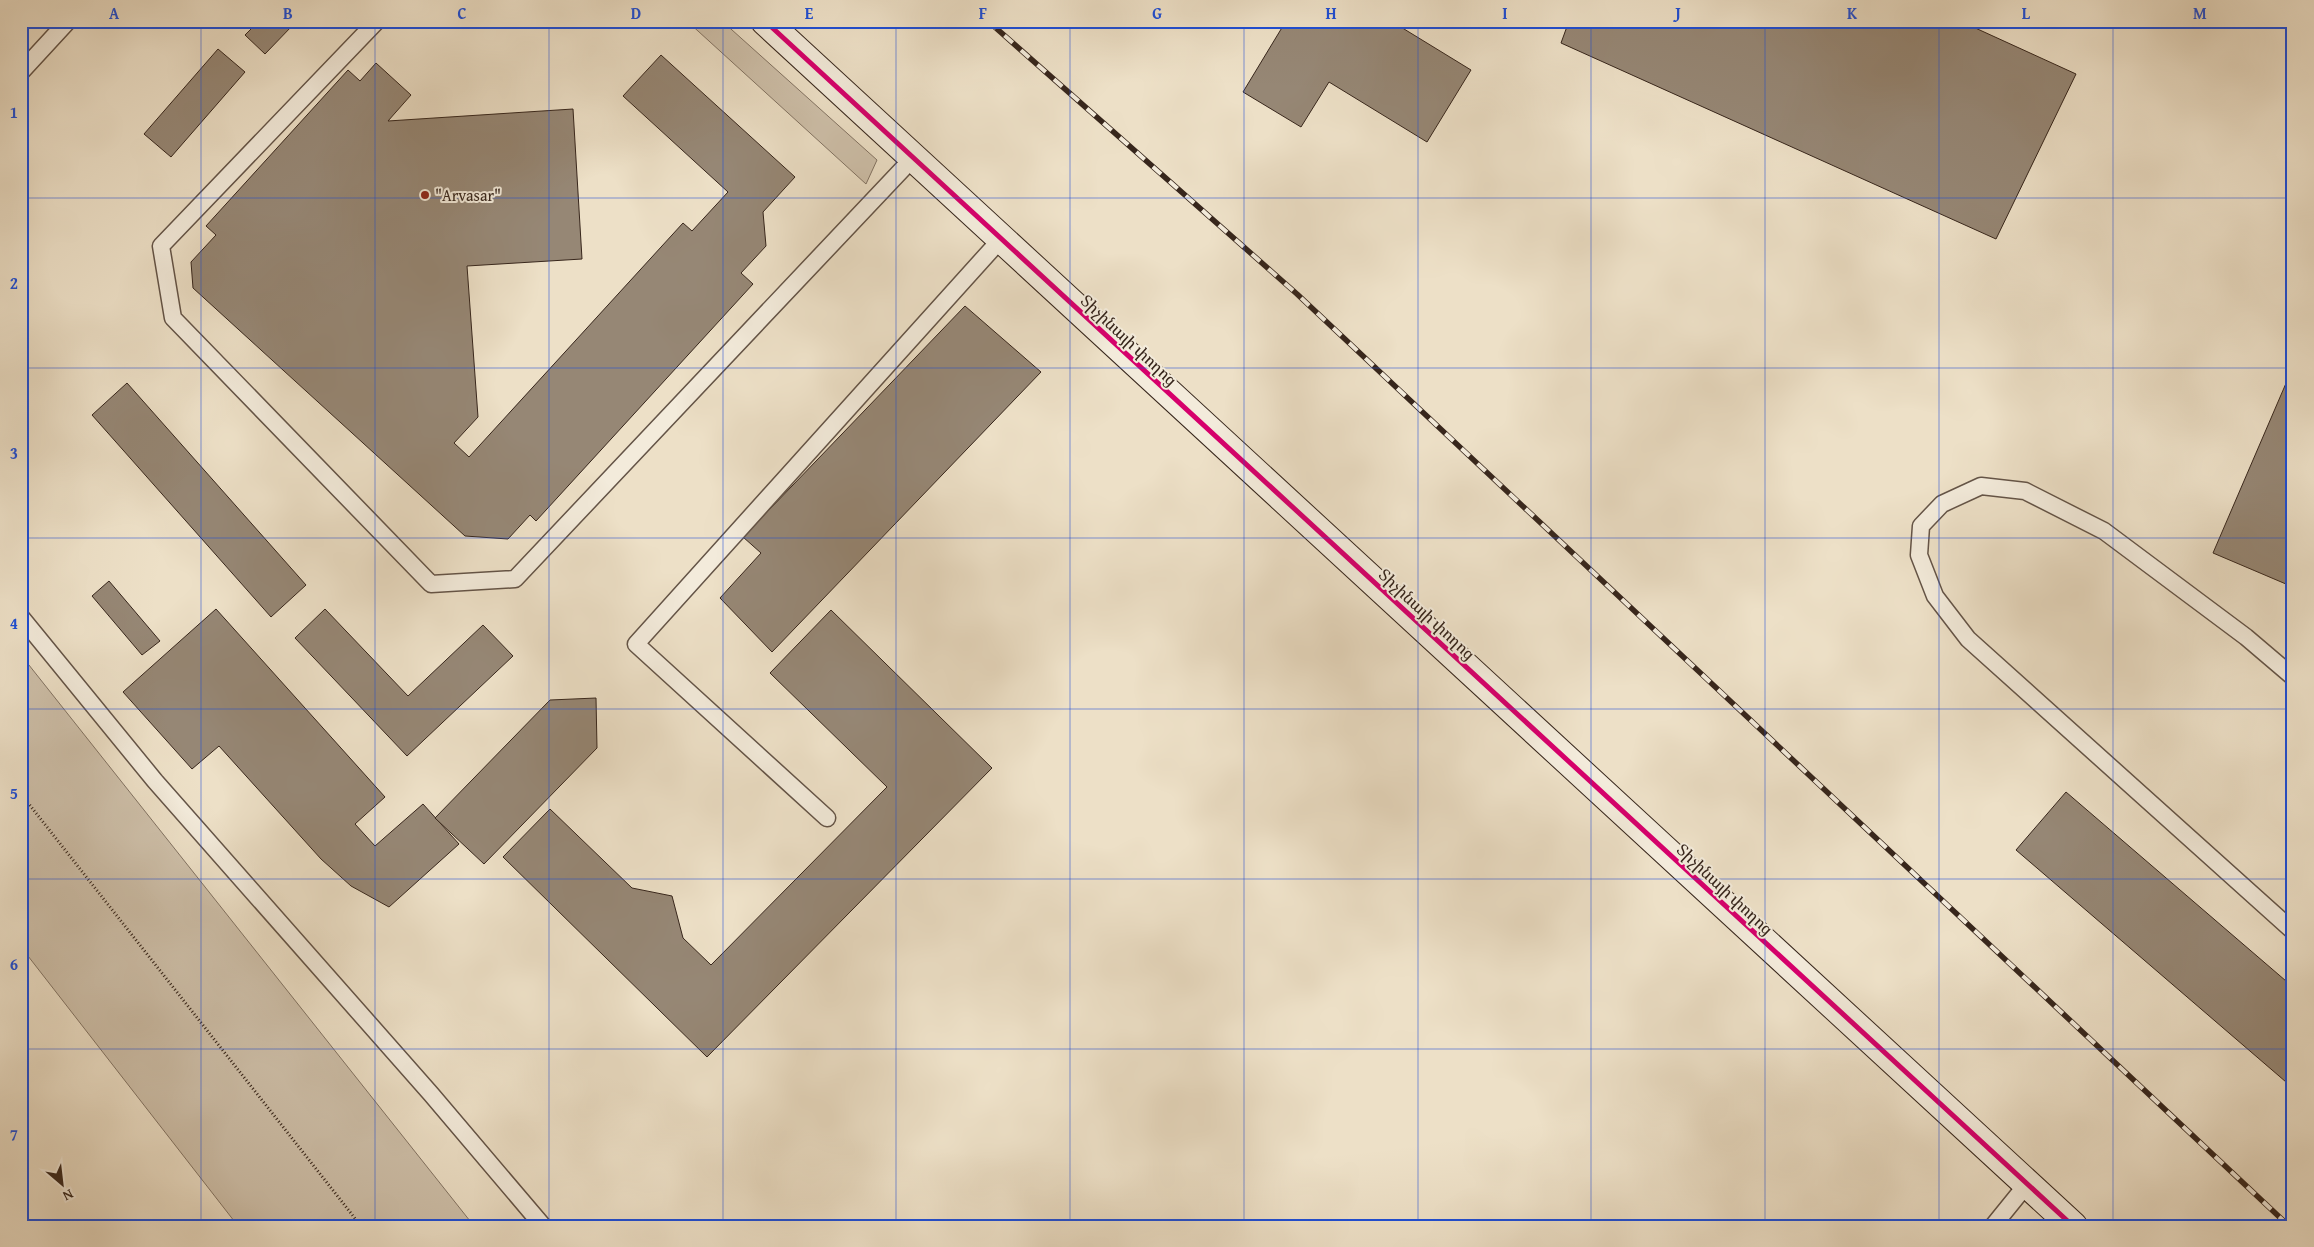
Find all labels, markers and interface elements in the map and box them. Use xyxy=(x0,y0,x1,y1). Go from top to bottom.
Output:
text: A xyxy=(109,1,120,25)
text: B xyxy=(283,1,293,25)
text: C xyxy=(457,1,467,25)
text: D xyxy=(631,1,641,25)
text: E xyxy=(805,1,814,25)
text: F xyxy=(979,1,987,25)
text: G xyxy=(1152,1,1162,25)
text: H xyxy=(1325,1,1337,25)
text: I xyxy=(1502,1,1508,25)
text: J xyxy=(1672,1,1681,25)
text: K xyxy=(1847,1,1858,25)
text: L xyxy=(2022,1,2031,25)
text: M xyxy=(2193,1,2207,25)
text: 1 xyxy=(10,100,18,124)
place label: "Arvasar" xyxy=(435,183,501,207)
marker: "Arvasar" xyxy=(419,189,431,201)
text: 2 xyxy=(10,271,18,295)
street label: Տիչինայի փողոց xyxy=(1075,289,1183,391)
text: 3 xyxy=(10,441,18,465)
street label: Տիչինայի փողոց xyxy=(1373,563,1481,665)
text: 4 xyxy=(10,611,18,635)
text: 5 xyxy=(10,781,18,805)
street label: Տիչինայի փողոց xyxy=(1671,838,1779,940)
text: 6 xyxy=(10,952,18,976)
text: 7 xyxy=(10,1122,18,1146)
north arrow xyxy=(38,1160,88,1210)
text: N xyxy=(59,1184,77,1207)

